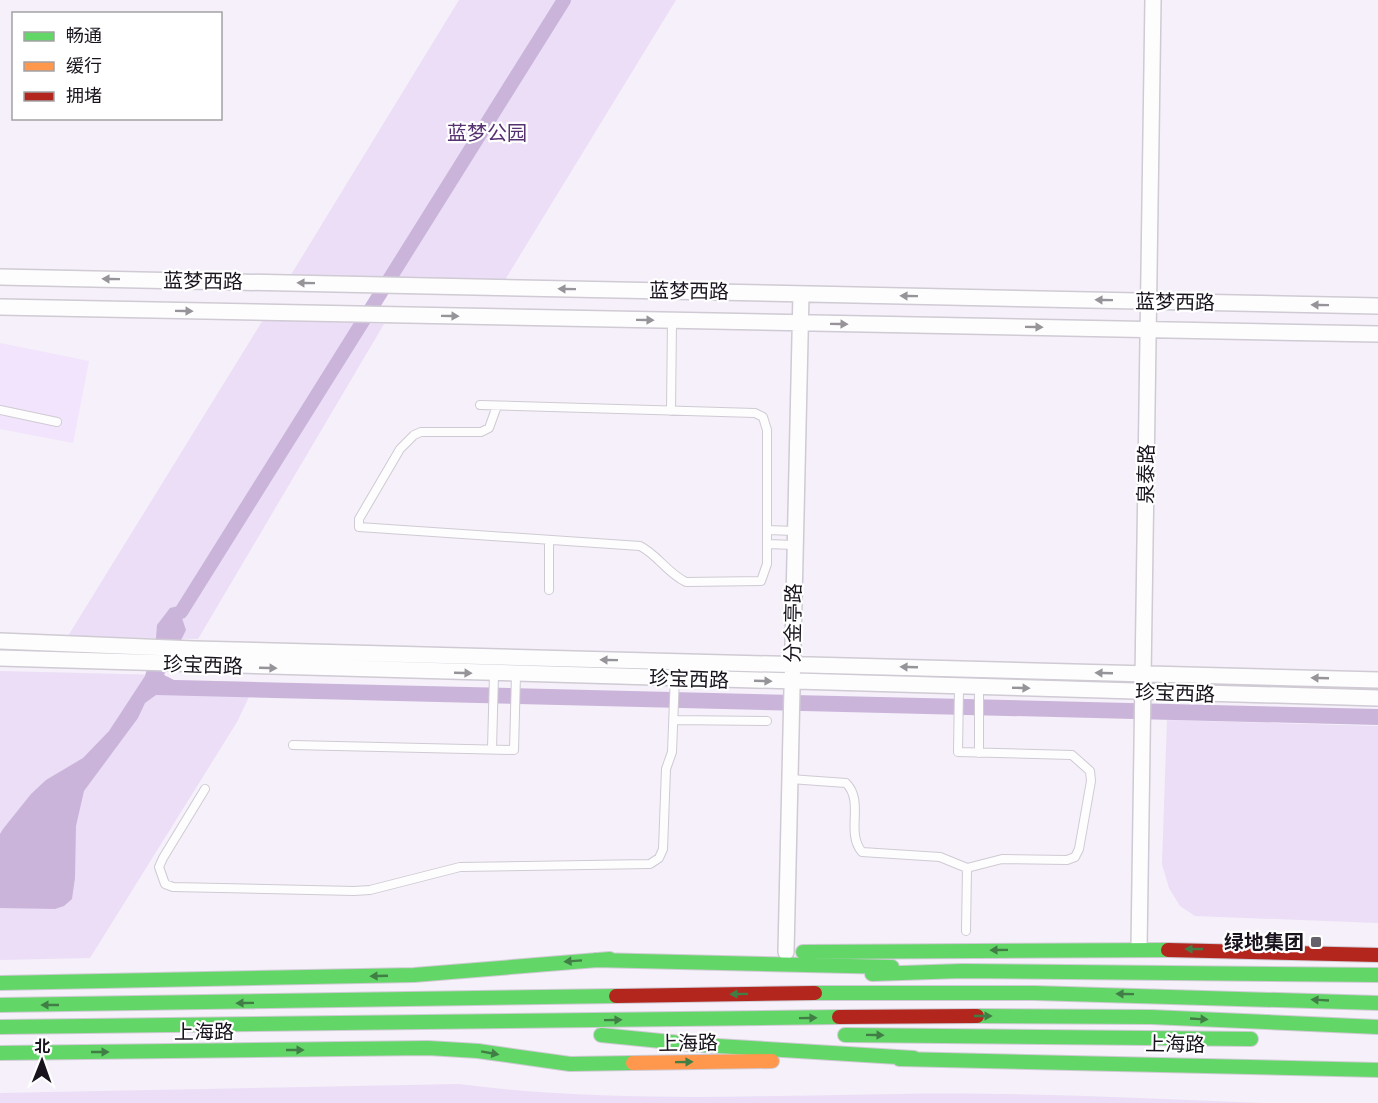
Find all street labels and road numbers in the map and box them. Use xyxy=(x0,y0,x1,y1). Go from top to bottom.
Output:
street label: 蓝梦西路 xyxy=(163,269,243,295)
street label: 蓝梦西路 xyxy=(649,279,729,305)
street label: 蓝梦西路 xyxy=(1135,290,1215,316)
street label: 泉泰路 xyxy=(1134,444,1160,504)
street label: 分金亭路 xyxy=(781,583,807,663)
street label: 珍宝西路 xyxy=(163,653,243,679)
street label: 珍宝西路 xyxy=(649,667,729,693)
street label: 珍宝西路 xyxy=(1135,681,1215,707)
street label: 上海路 xyxy=(174,1021,234,1045)
street label: 上海路 xyxy=(658,1031,718,1057)
street label: 上海路 xyxy=(1145,1032,1205,1058)

